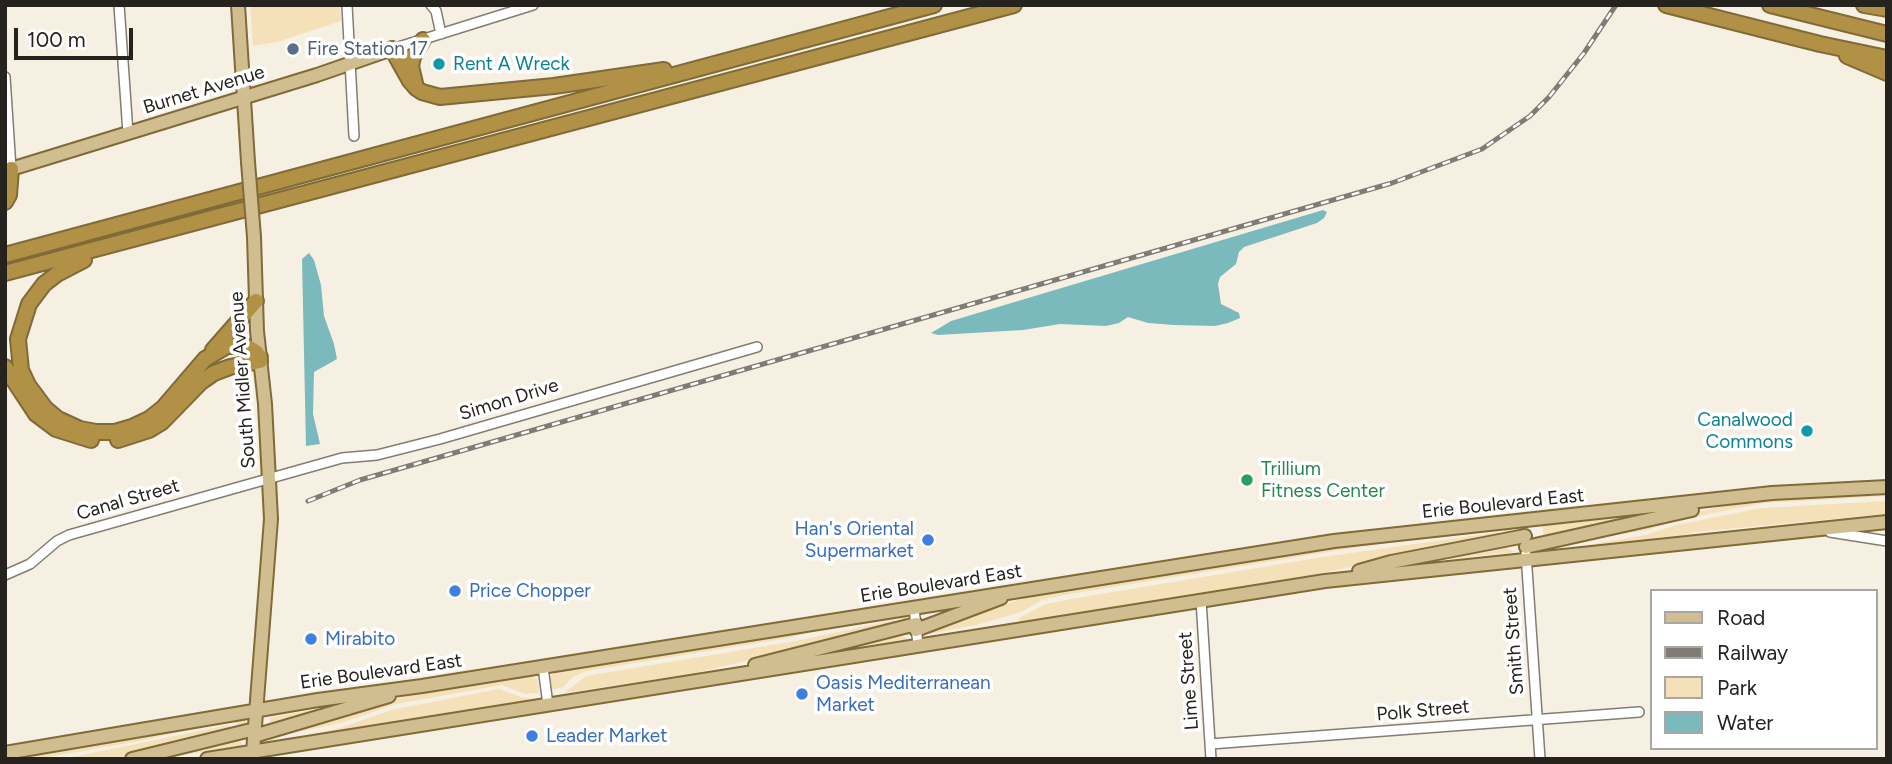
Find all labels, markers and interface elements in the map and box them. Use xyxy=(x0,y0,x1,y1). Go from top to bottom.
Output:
scale bar xyxy=(18,14,136,58)
text: 100 m xyxy=(27,27,86,52)
place label: Fire Station 17 xyxy=(307,38,428,60)
marker: Fire Station 17 xyxy=(285,41,301,57)
place label: Rent A Wreck xyxy=(453,53,570,75)
marker: Rent A Wreck xyxy=(431,56,447,72)
street label: Burnet Avenue xyxy=(141,61,267,119)
street label: South Midler Avenue xyxy=(225,291,261,469)
street label: Simon Drive xyxy=(457,374,561,426)
place label: Canalwood Commons xyxy=(1697,409,1793,453)
marker: Canalwood Commons xyxy=(1799,423,1815,439)
place label: Trillium Fitness Center xyxy=(1261,458,1385,502)
marker: Trillium Fitness Center xyxy=(1239,472,1255,488)
street label: Canal Street xyxy=(74,474,182,526)
street label: Erie Boulevard East xyxy=(1421,484,1585,524)
place label: Han's Oriental Supermarket xyxy=(795,518,914,562)
marker: Han's Oriental Supermarket xyxy=(920,532,936,548)
street label: Erie Boulevard East xyxy=(859,560,1023,608)
place label: Price Chopper xyxy=(469,580,591,602)
marker: Price Chopper xyxy=(447,583,463,599)
street label: Smith Street xyxy=(1499,586,1529,696)
legend xyxy=(1650,589,1878,750)
text: Road xyxy=(1717,605,1765,630)
place label: Mirabito xyxy=(325,628,395,650)
marker: Mirabito xyxy=(303,631,319,647)
street label: Lime Street xyxy=(1174,631,1204,731)
text: Railway xyxy=(1717,640,1788,665)
street label: Erie Boulevard East xyxy=(299,649,463,695)
place label: Oasis Mediterranean Market xyxy=(816,672,991,716)
text: Park xyxy=(1717,675,1757,700)
marker: Oasis Mediterranean Market xyxy=(794,686,810,702)
street label: Polk Street xyxy=(1376,696,1470,726)
text: Water xyxy=(1717,710,1773,735)
place label: Leader Market xyxy=(546,725,667,747)
marker: Leader Market xyxy=(524,728,540,744)

